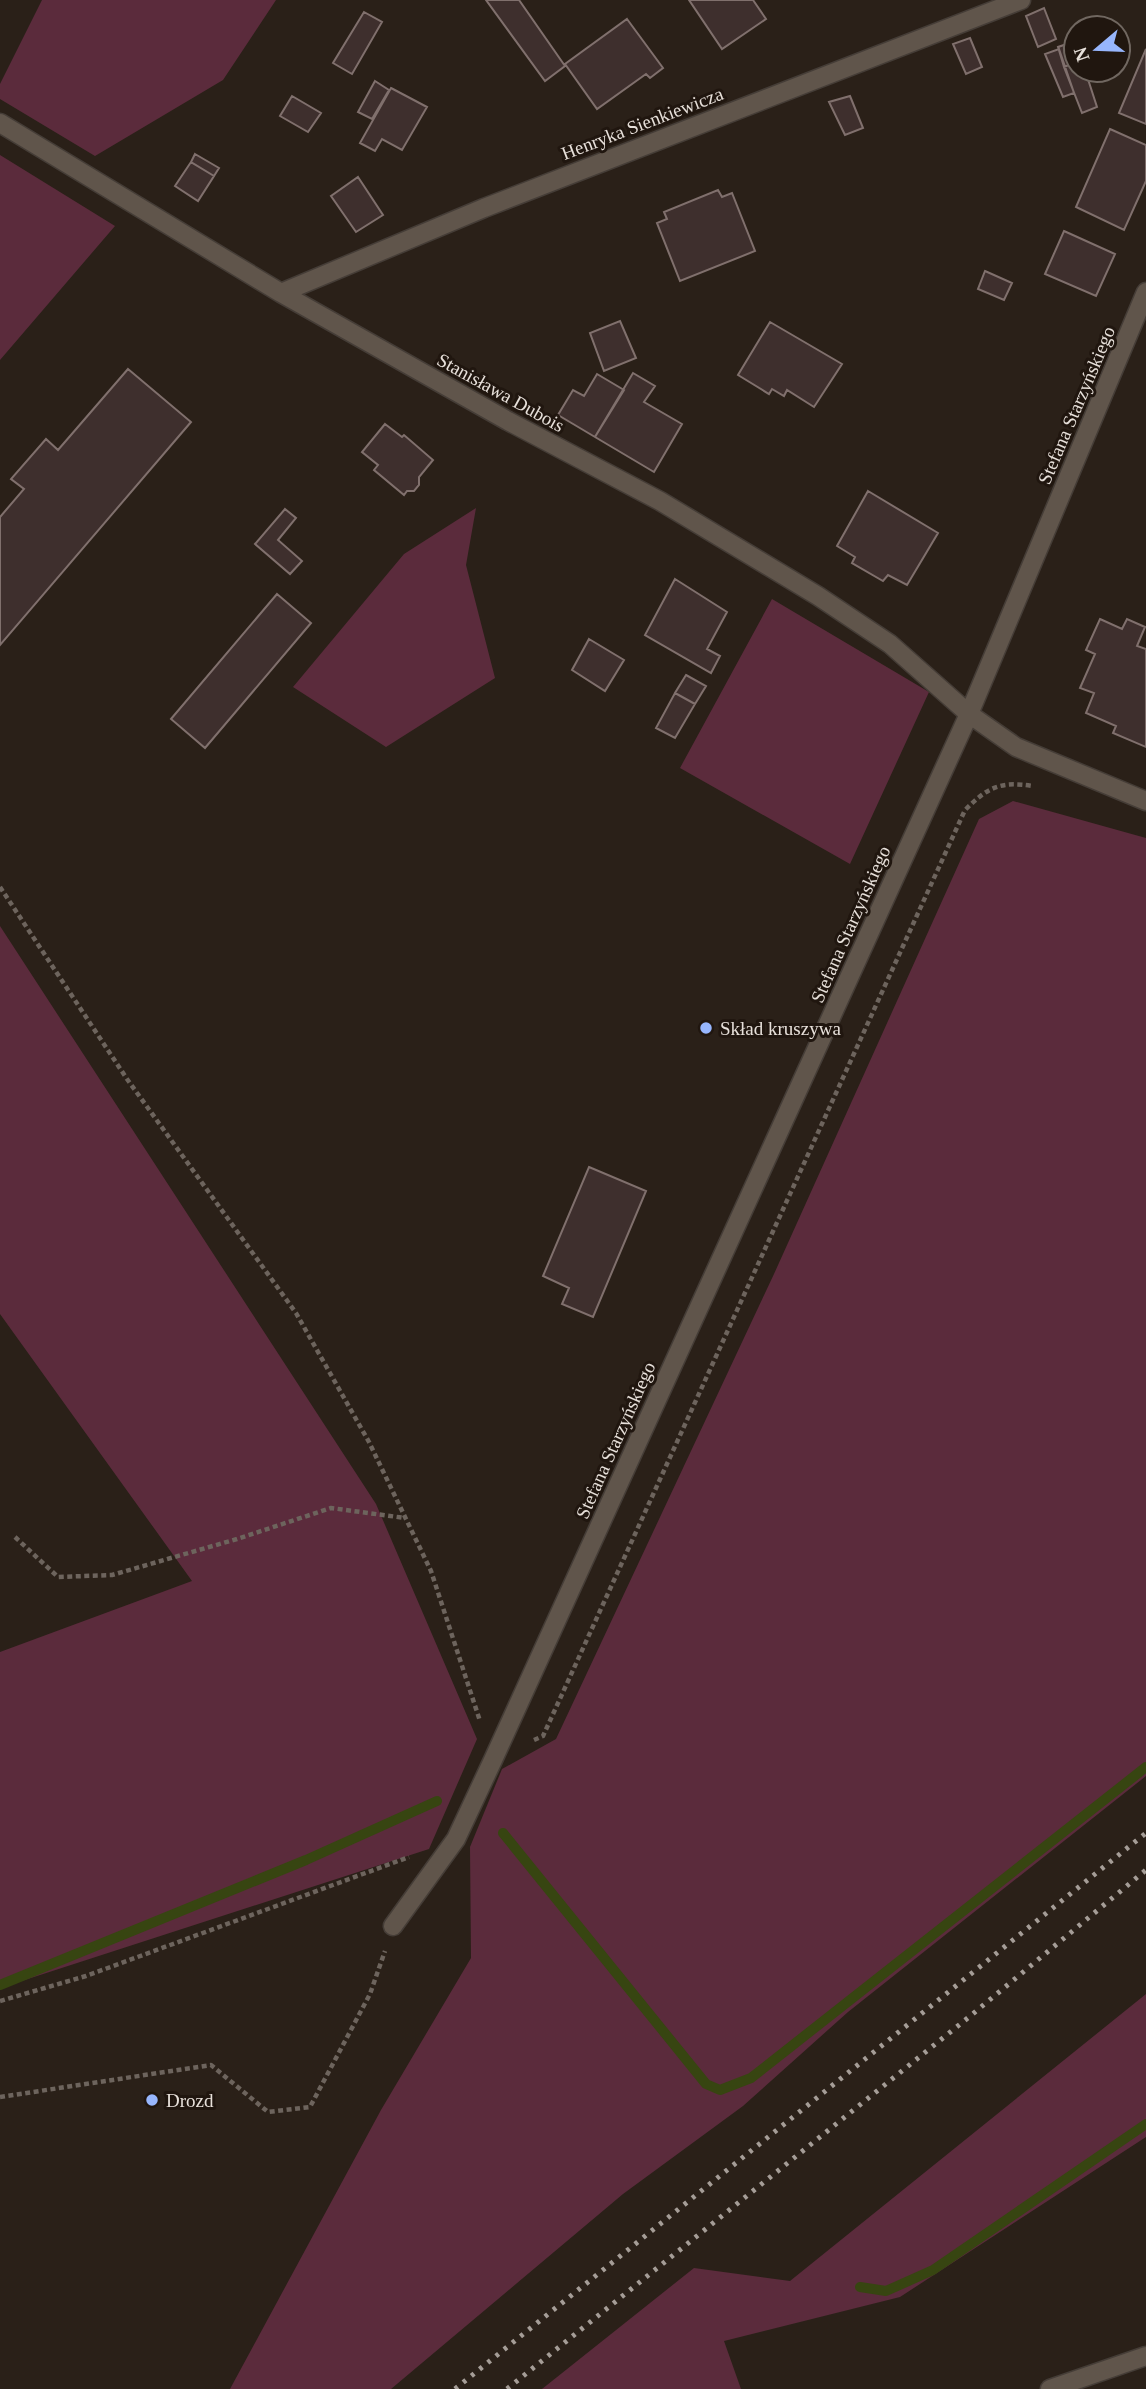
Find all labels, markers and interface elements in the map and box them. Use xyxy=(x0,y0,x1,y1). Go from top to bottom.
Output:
north arrow xyxy=(1062,14,1132,84)
text: N xyxy=(1069,44,1094,64)
street label: Henryka Sienkiewicza xyxy=(558,83,726,164)
street label: Stefana Starzyńskiego xyxy=(1034,323,1119,487)
street label: Stanisława Dubois xyxy=(434,349,568,436)
street label: Stefana Starzyńskiego xyxy=(806,843,894,1006)
place label: Skład kruszywa xyxy=(720,1018,841,1039)
marker: Skład kruszywa xyxy=(698,1020,714,1036)
street label: Stefana Starzyńskiego xyxy=(571,1359,659,1522)
place label: Drozd xyxy=(166,2090,214,2111)
marker: Drozd xyxy=(144,2092,160,2108)

